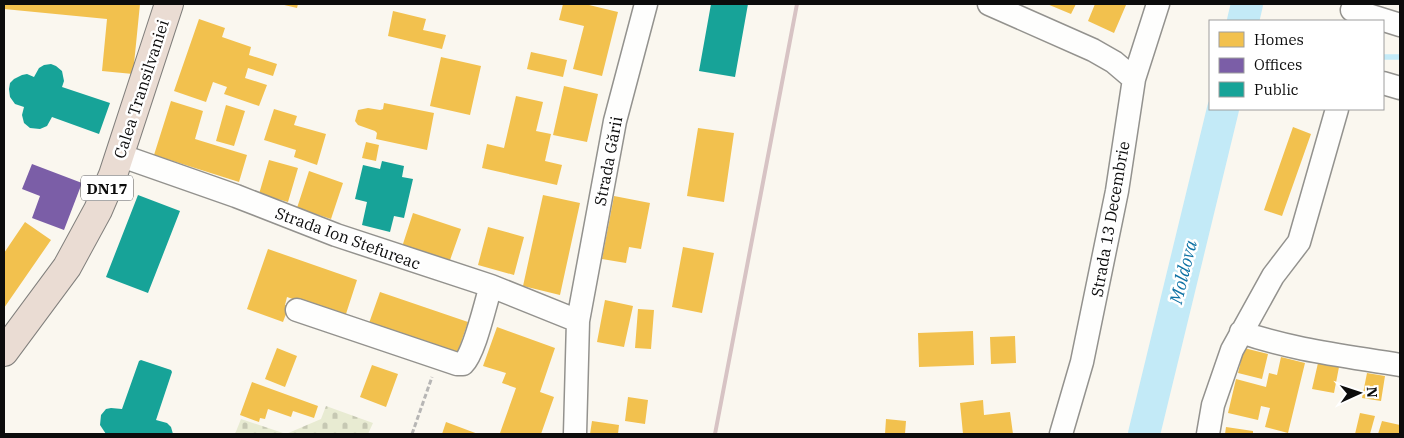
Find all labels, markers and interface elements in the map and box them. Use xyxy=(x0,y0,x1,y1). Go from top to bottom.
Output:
street label: Calea Transilvaniei xyxy=(109,17,173,161)
legend xyxy=(1209,20,1384,110)
text: Homes xyxy=(1254,30,1304,49)
text: Offices xyxy=(1254,55,1302,74)
text: Public xyxy=(1254,80,1299,99)
street label: Strada Gării xyxy=(590,115,626,207)
street label: Strada 13 Decembrie xyxy=(1086,139,1134,299)
road number: DN17 xyxy=(81,176,133,200)
street label: Strada Ion Stefureac xyxy=(273,202,423,274)
water label: Moldova xyxy=(1164,238,1202,307)
north arrow xyxy=(1334,368,1384,418)
text: N xyxy=(1363,386,1381,398)

